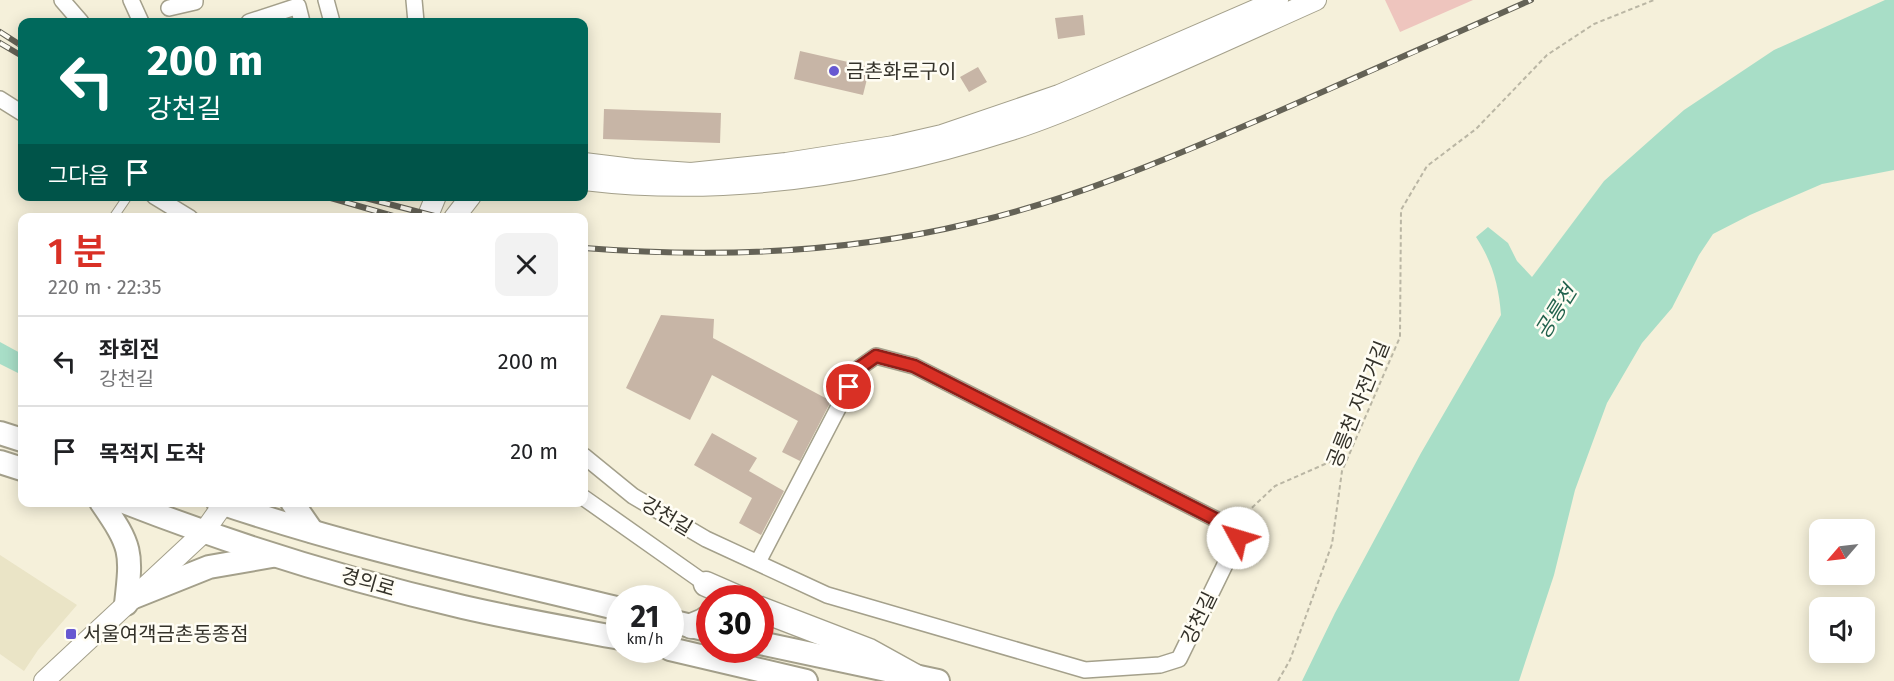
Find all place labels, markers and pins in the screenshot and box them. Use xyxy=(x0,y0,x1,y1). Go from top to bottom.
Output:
place label: 금촌화로구이 xyxy=(846,59,956,83)
marker: 금촌화로구이 xyxy=(827,64,841,78)
pin xyxy=(823,361,874,412)
place label: 서울여객금촌동종점 xyxy=(83,622,249,646)
marker: 서울여객금촌동종점 xyxy=(64,627,78,641)

